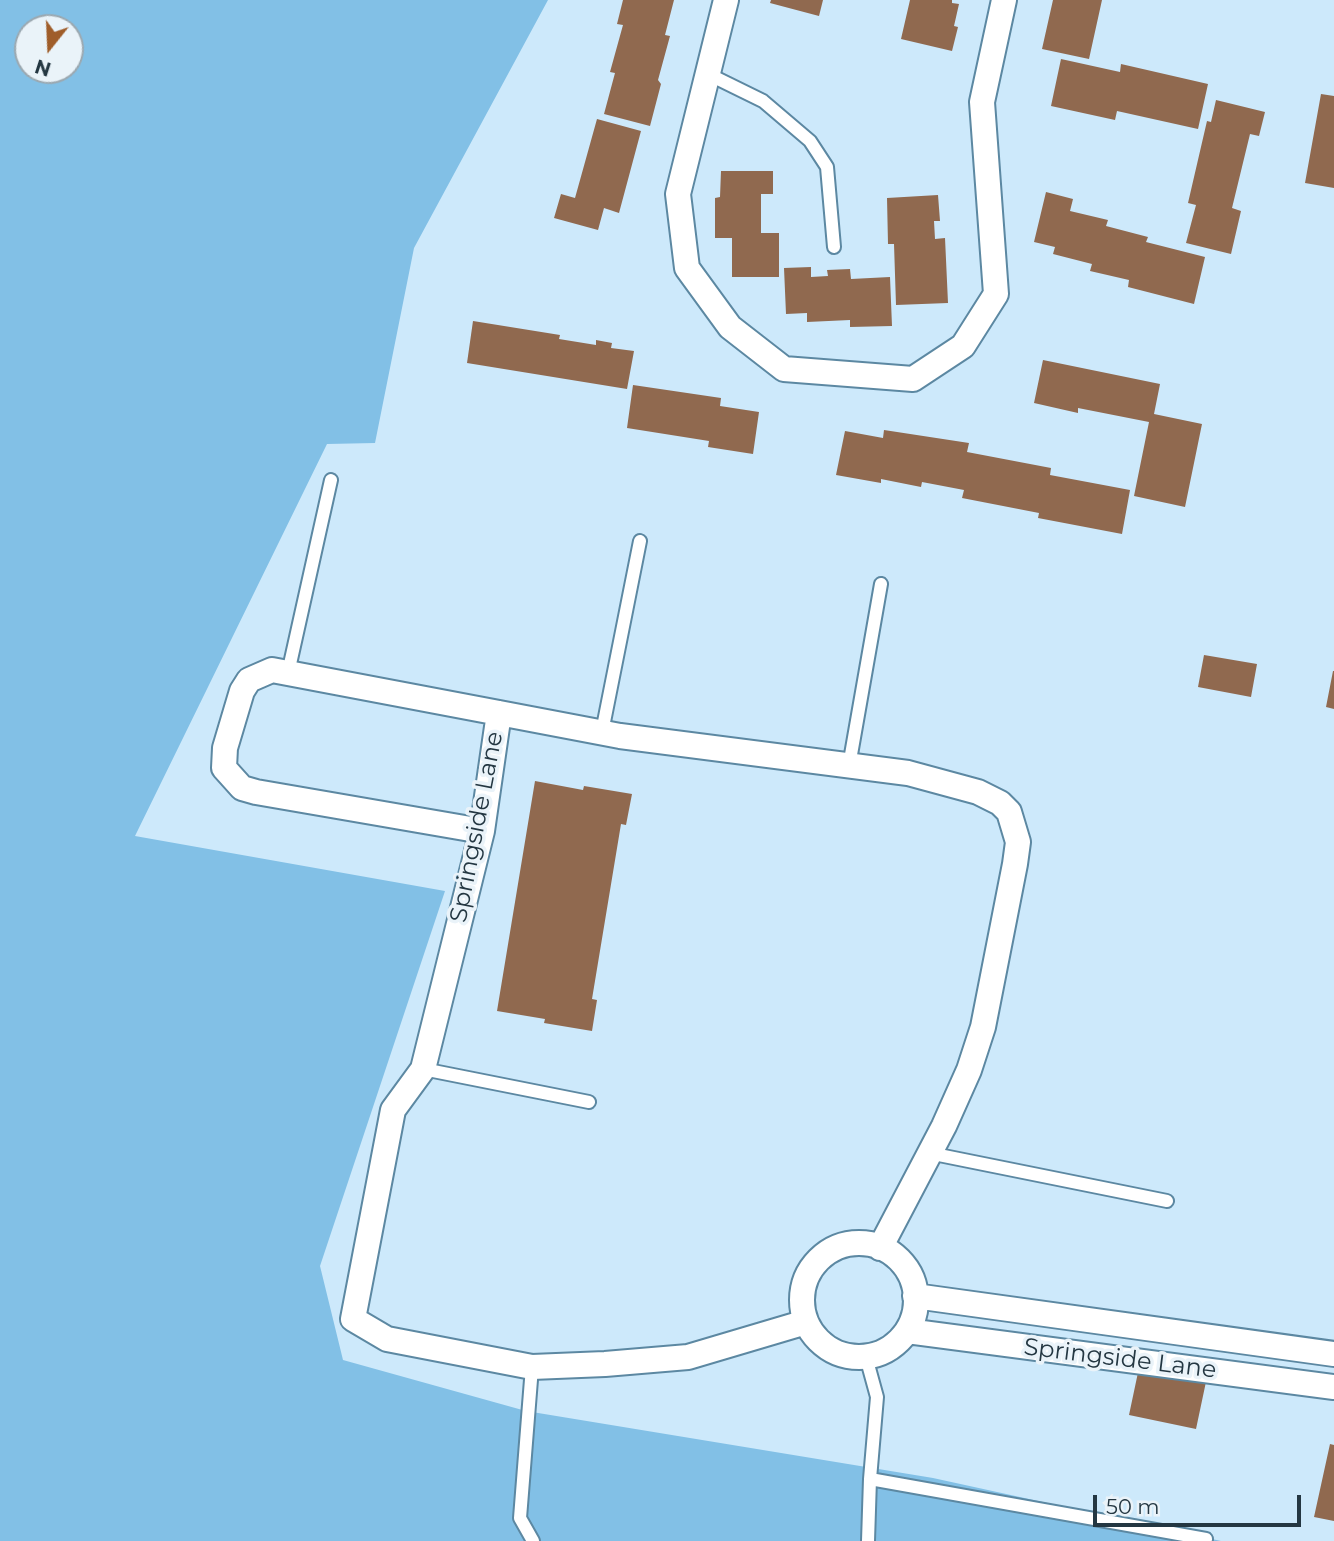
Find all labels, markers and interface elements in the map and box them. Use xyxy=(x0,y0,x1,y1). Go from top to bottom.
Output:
north arrow xyxy=(14,14,84,84)
text: N xyxy=(32,54,54,81)
street label: Springside Lane xyxy=(444,729,510,925)
street label: Springside Lane xyxy=(1022,1333,1218,1385)
scale bar xyxy=(1096,1482,1304,1526)
text: 50 m xyxy=(1106,1494,1160,1519)

